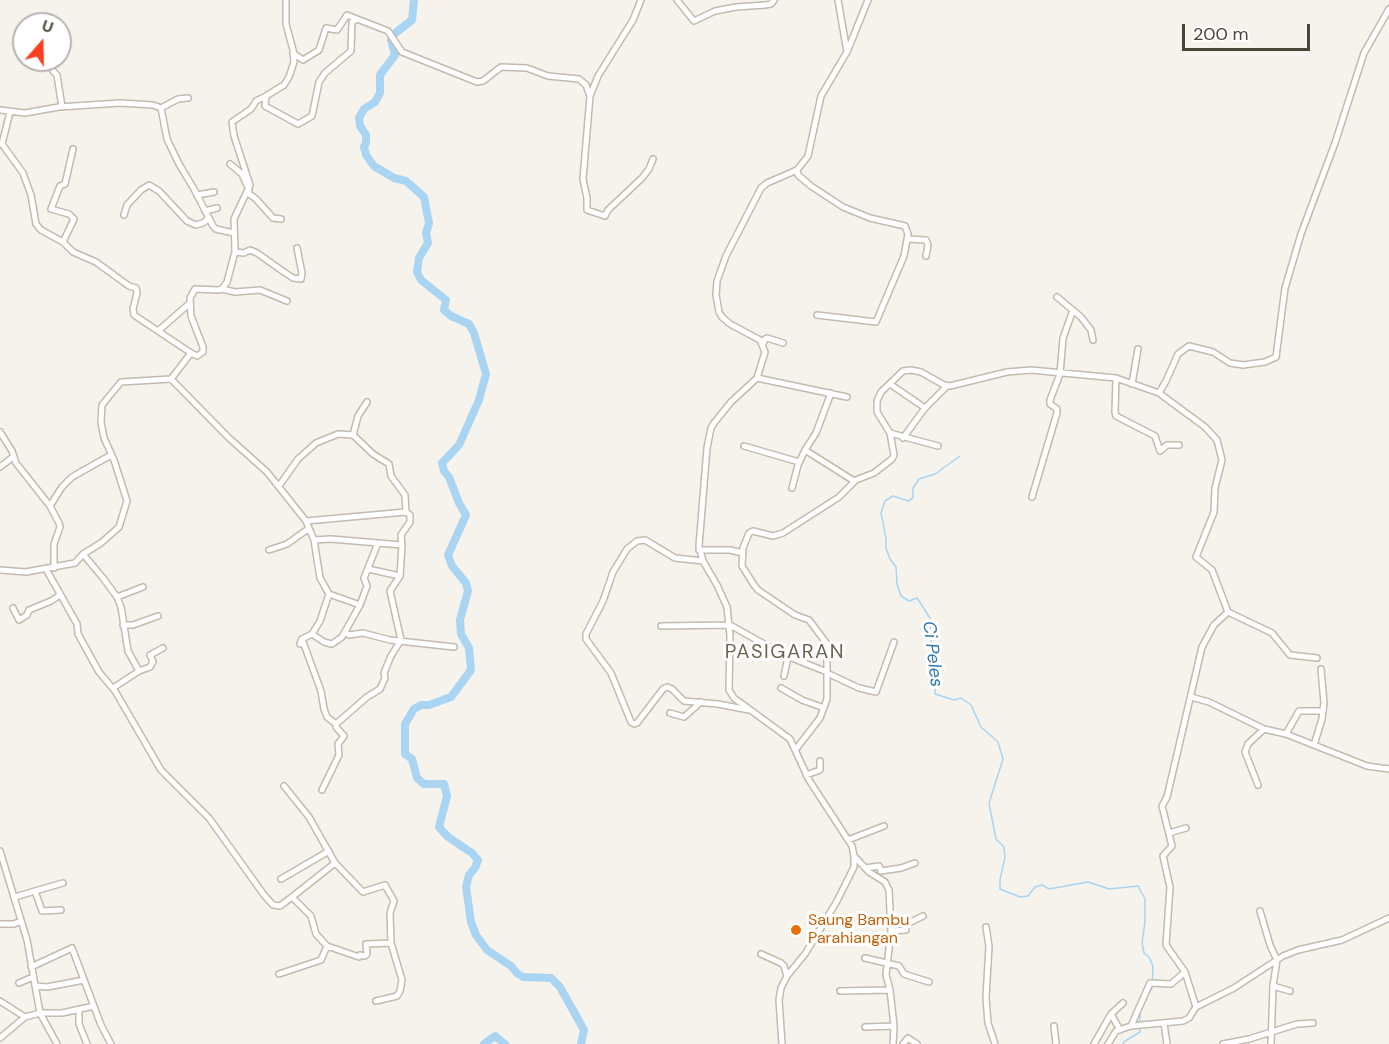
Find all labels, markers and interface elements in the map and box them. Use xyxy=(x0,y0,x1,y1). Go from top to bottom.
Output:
north arrow xyxy=(12,12,72,72)
scale bar xyxy=(1185,12,1312,50)
text: U xyxy=(39,15,56,38)
text: 200 m xyxy=(1193,22,1249,46)
water label: Ci Peles xyxy=(917,620,947,688)
district label: PASIGARAN xyxy=(725,641,845,665)
place label: Saung Bambu Parahiangan xyxy=(808,911,909,949)
marker: Saung Bambu Parahiangan xyxy=(789,923,803,937)

